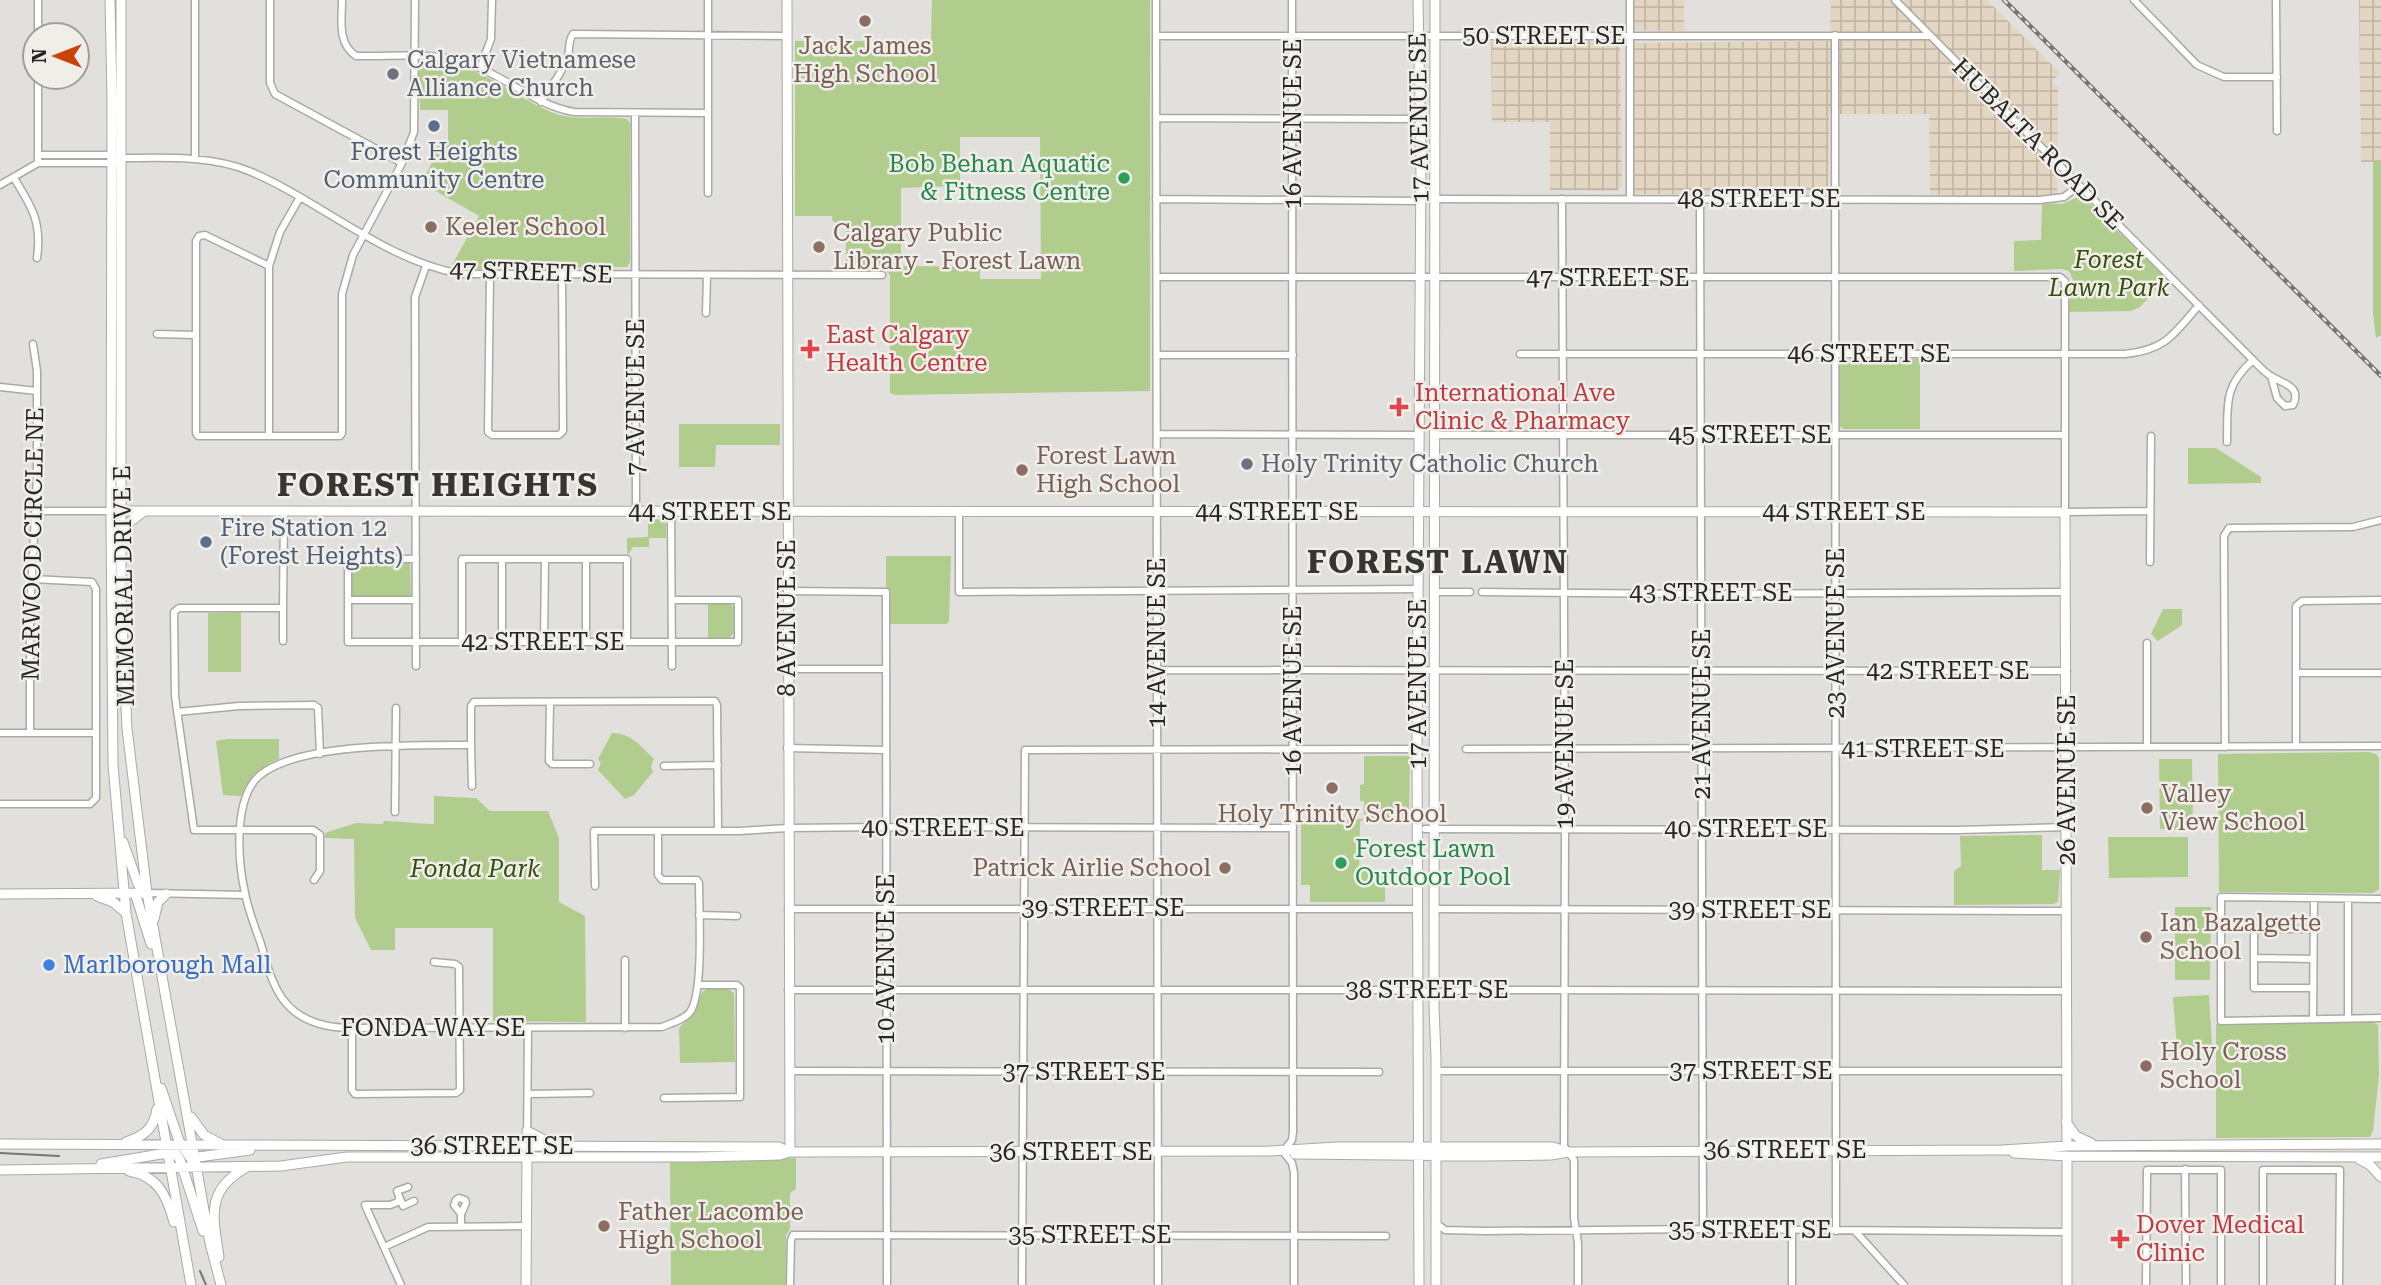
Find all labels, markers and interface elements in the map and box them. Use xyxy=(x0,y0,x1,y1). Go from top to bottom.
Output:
marker: Jack James High School xyxy=(857,13,873,29)
north arrow xyxy=(21,21,91,91)
street label: 50 STREET SE xyxy=(1462,22,1626,50)
place label: Jack James High School xyxy=(793,32,937,88)
street label: 17 AVENUE SE xyxy=(1404,32,1434,204)
street label: 16 AVENUE SE xyxy=(1279,39,1307,209)
place label: Calgary Vietnamese Alliance Church xyxy=(407,46,636,102)
text: N xyxy=(28,48,51,63)
street label: HUBALTA ROAD SE xyxy=(1947,53,2129,235)
marker: Calgary Vietnamese Alliance Church xyxy=(385,66,401,82)
marker: Forest Heights Community Centre xyxy=(426,118,442,134)
place label: Forest Heights Community Centre xyxy=(324,138,544,194)
place label: Bob Behan Aquatic & Fitness Centre xyxy=(889,150,1110,206)
marker: Bob Behan Aquatic & Fitness Centre xyxy=(1116,170,1132,186)
street label: 48 STREET SE xyxy=(1677,185,1841,213)
place label: Keeler School xyxy=(445,213,606,241)
marker: Keeler School xyxy=(423,219,439,235)
place label: Calgary Public Library - Forest Lawn xyxy=(833,219,1081,275)
marker: Calgary Public Library - Forest Lawn xyxy=(811,239,827,255)
park label: Forest Lawn Park xyxy=(2048,246,2169,302)
street label: 47 STREET SE xyxy=(449,255,613,289)
street label: 47 STREET SE xyxy=(1526,264,1690,292)
street label: 7 AVENUE SE xyxy=(622,318,650,476)
place label: East Calgary Health Centre xyxy=(826,321,988,377)
marker: East Calgary Health Centre xyxy=(800,339,820,359)
street label: 46 STREET SE xyxy=(1787,340,1951,368)
place label: International Ave Clinic & Pharmacy xyxy=(1415,379,1631,435)
marker: International Ave Clinic & Pharmacy xyxy=(1389,397,1409,417)
street label: MARWOOD CIRCLE NE xyxy=(17,407,49,681)
street label: 45 STREET SE xyxy=(1668,421,1832,449)
place label: Forest Lawn High School xyxy=(1036,442,1180,498)
place label: Holy Trinity Catholic Church xyxy=(1261,450,1599,478)
marker: Holy Trinity Catholic Church xyxy=(1239,456,1255,472)
marker: Forest Lawn High School xyxy=(1014,462,1030,478)
street label: MEMORIAL DRIVE E xyxy=(108,465,140,707)
district label: FOREST HEIGHTS xyxy=(277,466,599,504)
street label: 44 STREET SE xyxy=(628,498,792,526)
street label: 44 STREET SE xyxy=(1195,498,1359,526)
street label: 44 STREET SE xyxy=(1762,498,1926,526)
place label: Fire Station 12 (Forest Heights) xyxy=(220,514,403,570)
marker: Fire Station 12 (Forest Heights) xyxy=(198,534,214,550)
street label: 8 AVENUE SE xyxy=(773,539,801,697)
district label: FOREST LAWN xyxy=(1307,543,1569,581)
street label: 23 AVENUE SE xyxy=(1822,548,1850,718)
street label: 14 AVENUE SE xyxy=(1143,558,1171,728)
street label: 43 STREET SE xyxy=(1629,579,1793,607)
street label: 17 AVENUE SE xyxy=(1404,599,1432,769)
street label: 16 AVENUE SE xyxy=(1279,606,1307,776)
street label: 42 STREET SE xyxy=(461,628,625,656)
street label: 21 AVENUE SE xyxy=(1688,629,1716,799)
street label: 42 STREET SE xyxy=(1866,657,2030,685)
street label: 19 AVENUE SE xyxy=(1551,659,1579,829)
street label: 26 AVENUE SE xyxy=(2053,695,2081,865)
street label: 41 STREET SE xyxy=(1841,735,2005,763)
marker: Holy Trinity School xyxy=(1324,780,1340,796)
place label: Valley View School xyxy=(2161,780,2305,836)
place label: Holy Trinity School xyxy=(1217,800,1447,828)
marker: Valley View School xyxy=(2139,800,2155,816)
street label: 40 STREET SE xyxy=(861,814,1025,842)
street label: 40 STREET SE xyxy=(1664,815,1828,843)
place label: Forest Lawn Outdoor Pool xyxy=(1355,835,1510,891)
place label: Patrick Airlie School xyxy=(973,854,1211,882)
park label: Fonda Park xyxy=(409,855,540,883)
marker: Forest Lawn Outdoor Pool xyxy=(1333,855,1349,871)
marker: Patrick Airlie School xyxy=(1217,860,1233,876)
street label: 10 AVENUE SE xyxy=(872,874,900,1044)
street label: 39 STREET SE xyxy=(1021,894,1185,922)
street label: 39 STREET SE xyxy=(1668,896,1832,924)
place label: Ian Bazalgette School xyxy=(2160,909,2321,965)
marker: Ian Bazalgette School xyxy=(2138,929,2154,945)
place label: Marlborough Mall xyxy=(63,951,271,979)
marker: Marlborough Mall xyxy=(41,957,57,973)
street label: 38 STREET SE xyxy=(1345,976,1509,1004)
street label: FONDA WAY SE xyxy=(340,1014,526,1042)
place label: Holy Cross School xyxy=(2160,1038,2287,1094)
street label: 37 STREET SE xyxy=(1669,1057,1833,1085)
street label: 37 STREET SE xyxy=(1002,1058,1166,1086)
marker: Holy Cross School xyxy=(2138,1058,2154,1074)
street label: 36 STREET SE xyxy=(410,1132,574,1160)
street label: 36 STREET SE xyxy=(1703,1136,1867,1164)
street label: 36 STREET SE xyxy=(989,1138,1153,1166)
place label: Father Lacombe High School xyxy=(618,1198,804,1254)
place label: Dover Medical Clinic xyxy=(2136,1211,2304,1267)
street label: 35 STREET SE xyxy=(1668,1216,1832,1244)
marker: Father Lacombe High School xyxy=(596,1218,612,1234)
street label: 35 STREET SE xyxy=(1008,1221,1172,1249)
marker: Dover Medical Clinic xyxy=(2110,1229,2130,1249)

